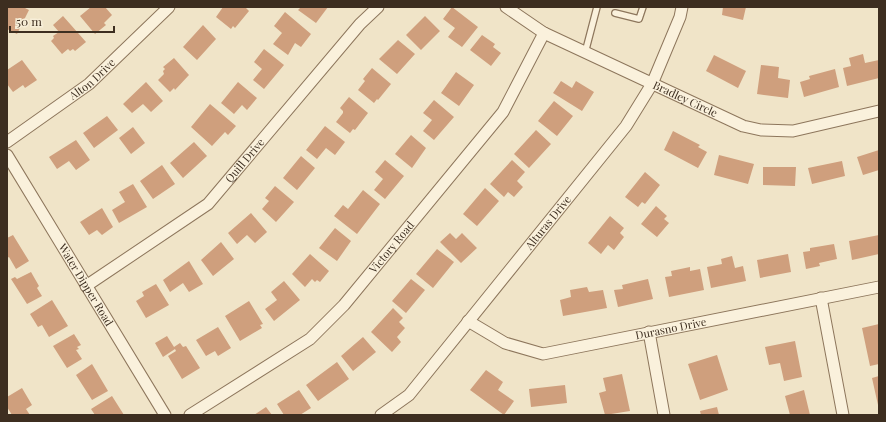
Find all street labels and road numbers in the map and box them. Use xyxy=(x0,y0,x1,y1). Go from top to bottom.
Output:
street label: Alton Drive xyxy=(65,55,118,103)
street label: Bradley Circle xyxy=(651,77,721,120)
street label: Quill Drive xyxy=(221,134,268,186)
street label: Alturas Drive xyxy=(521,192,574,253)
street label: Victory Road xyxy=(365,217,417,277)
street label: Water Dipper Road xyxy=(55,240,117,329)
street label: Durasno Drive xyxy=(634,314,708,342)

